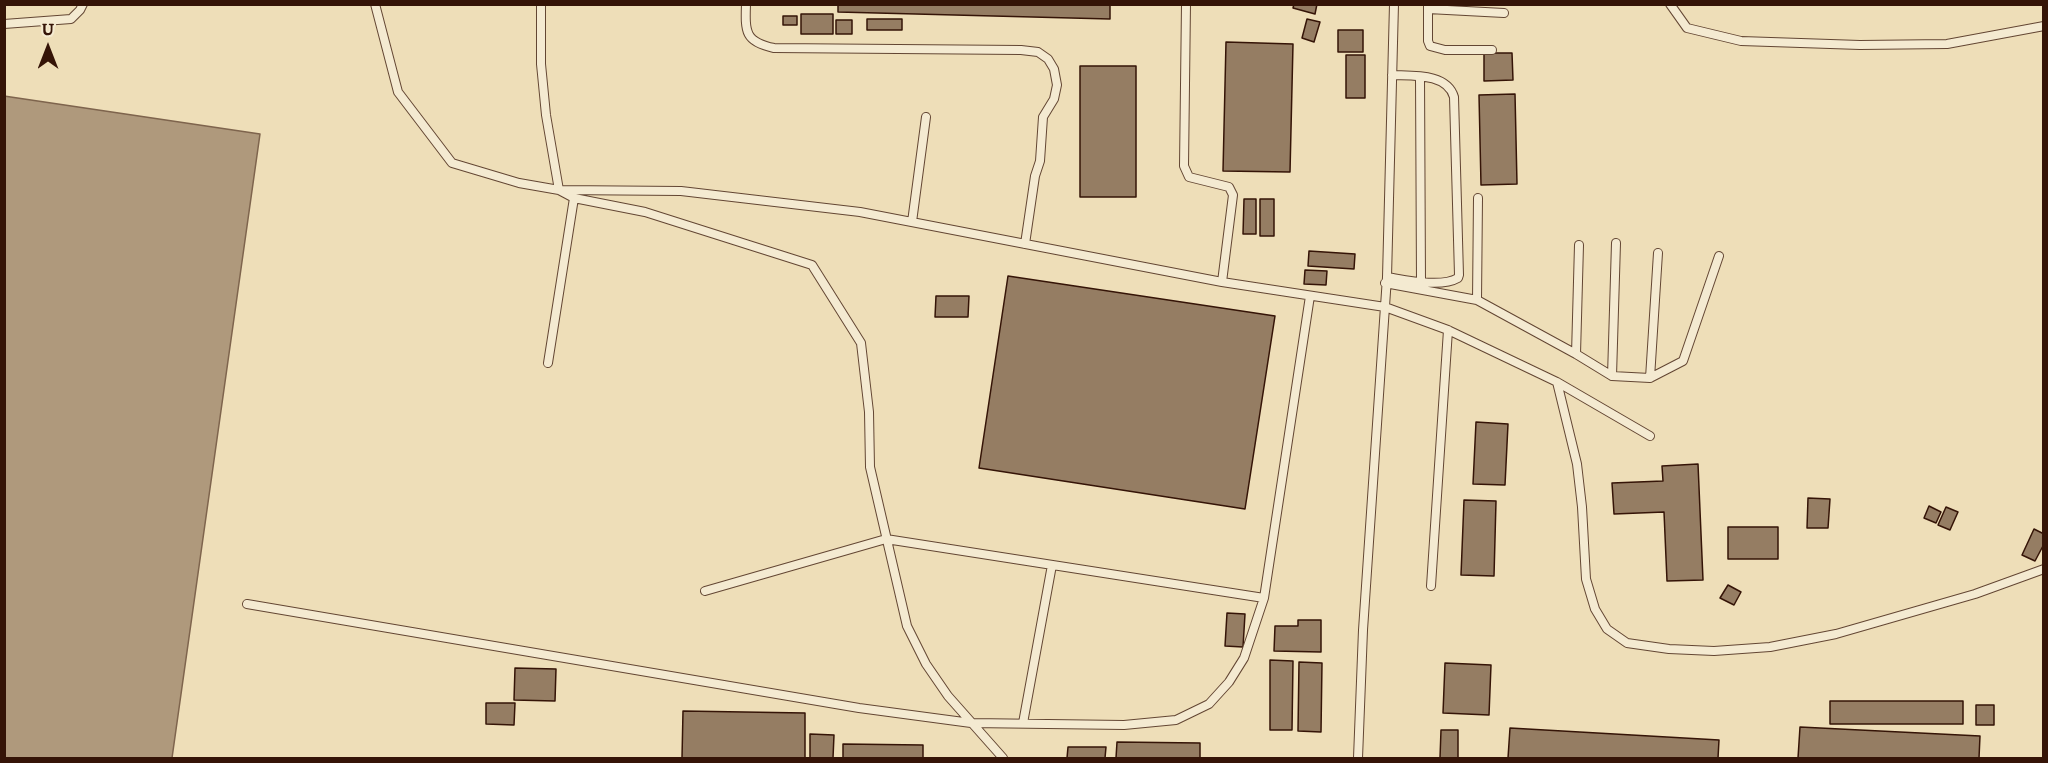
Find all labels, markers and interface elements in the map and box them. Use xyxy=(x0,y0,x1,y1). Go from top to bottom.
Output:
north arrow xyxy=(18,18,78,78)
text: U xyxy=(42,20,54,40)

